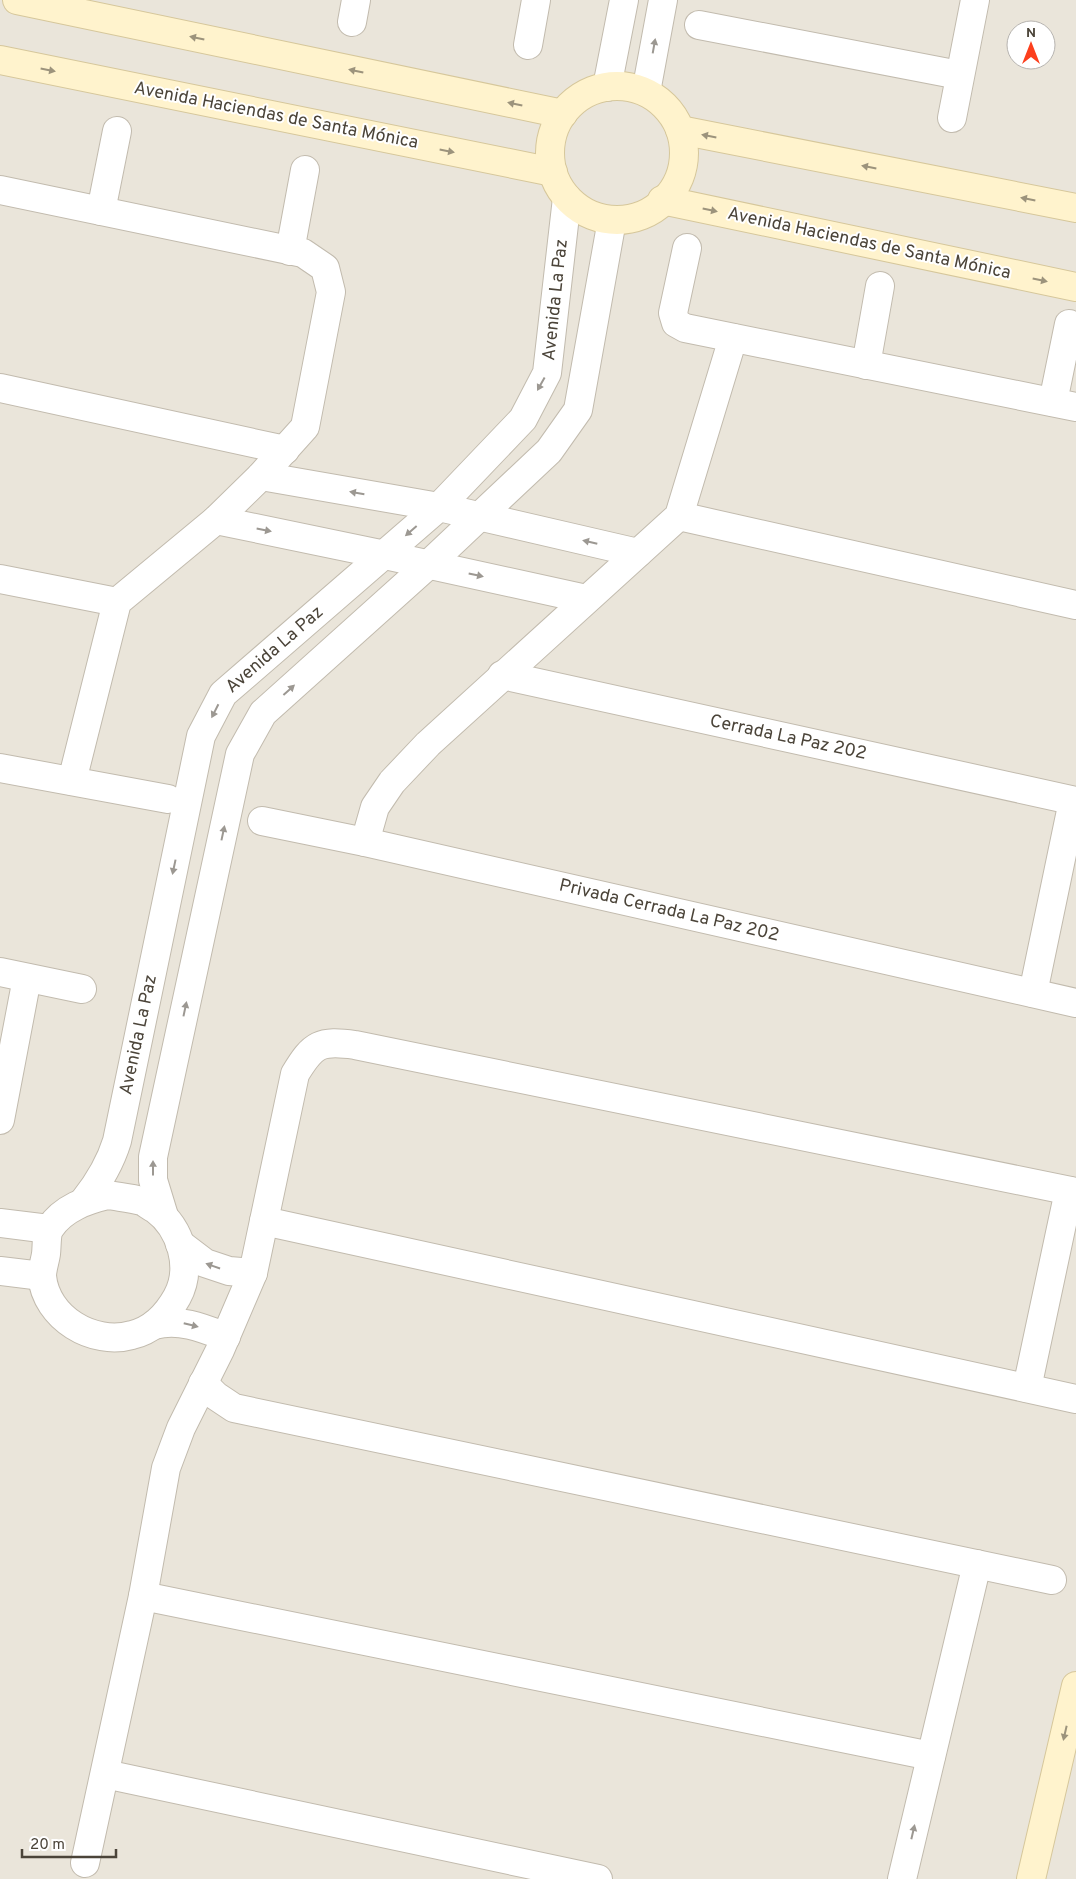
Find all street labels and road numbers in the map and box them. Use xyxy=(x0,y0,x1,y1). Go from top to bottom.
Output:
street label: Avenida Haciendas de Santa Mónica xyxy=(132,77,420,155)
street label: Avenida Haciendas de Santa Mónica xyxy=(725,203,1013,285)
street label: Avenida La Paz xyxy=(538,238,574,362)
street label: Avenida La Paz xyxy=(221,601,329,699)
street label: Cerrada La Paz 202 xyxy=(707,710,869,766)
street label: Privada Cerrada La Paz 202 xyxy=(557,874,781,948)
street label: Avenida La Paz xyxy=(115,973,163,1097)

